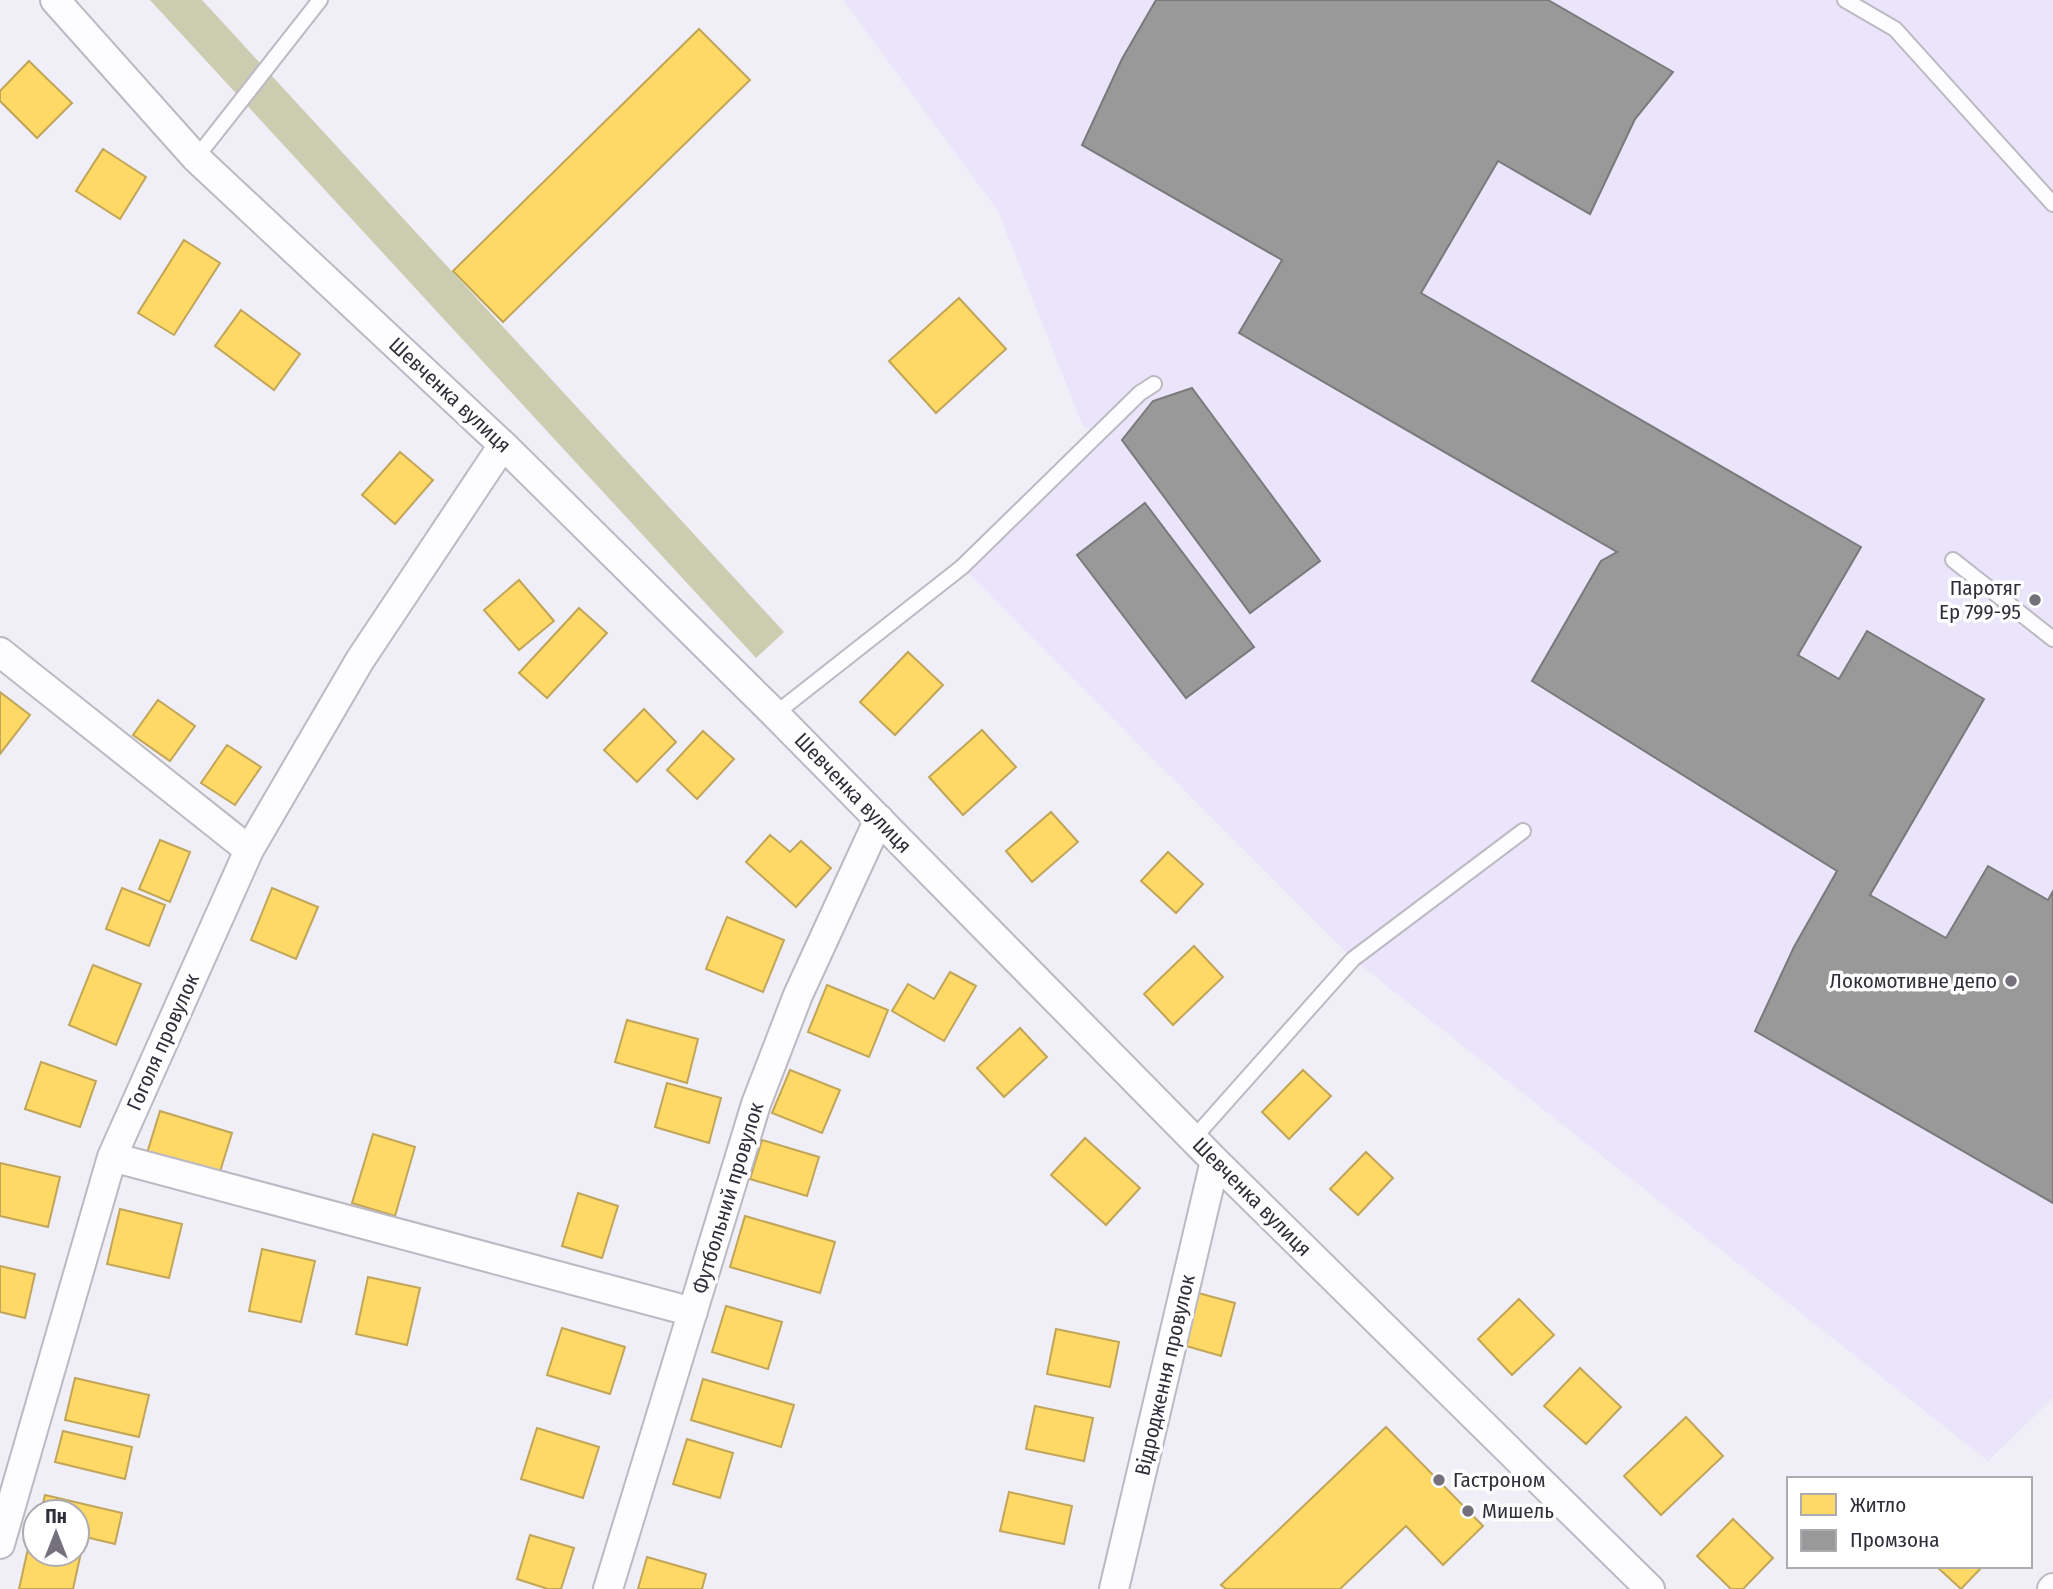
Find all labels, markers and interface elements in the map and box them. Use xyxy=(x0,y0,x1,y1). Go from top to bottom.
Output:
street label: Шевченка вулиця xyxy=(384,332,516,458)
place label: Паротяг Ер 799-95 xyxy=(1939,575,2022,625)
marker: Паротяг Ер 799-95 xyxy=(2027,592,2043,608)
street label: Шевченка вулиця xyxy=(789,727,917,859)
place label: Локомотивне депо xyxy=(1830,968,1997,994)
street label: Гоголя провулок xyxy=(121,969,205,1115)
marker: Локомотивне депо xyxy=(2003,973,2019,989)
street label: Футбольний провулок xyxy=(687,1099,769,1297)
street label: Шевченка вулиця xyxy=(1187,1132,1317,1262)
street label: Відродження провулок xyxy=(1129,1272,1201,1478)
place label: Гастроном xyxy=(1453,1467,1546,1493)
marker: Гастроном xyxy=(1431,1472,1447,1488)
legend xyxy=(1787,1477,2032,1568)
text: Житло xyxy=(1850,1492,1906,1518)
north arrow xyxy=(21,1498,91,1568)
place label: Мишель xyxy=(1482,1498,1554,1524)
marker: Мишель xyxy=(1460,1503,1476,1519)
text: Пн xyxy=(45,1505,67,1528)
text: Промзона xyxy=(1850,1527,1939,1553)

